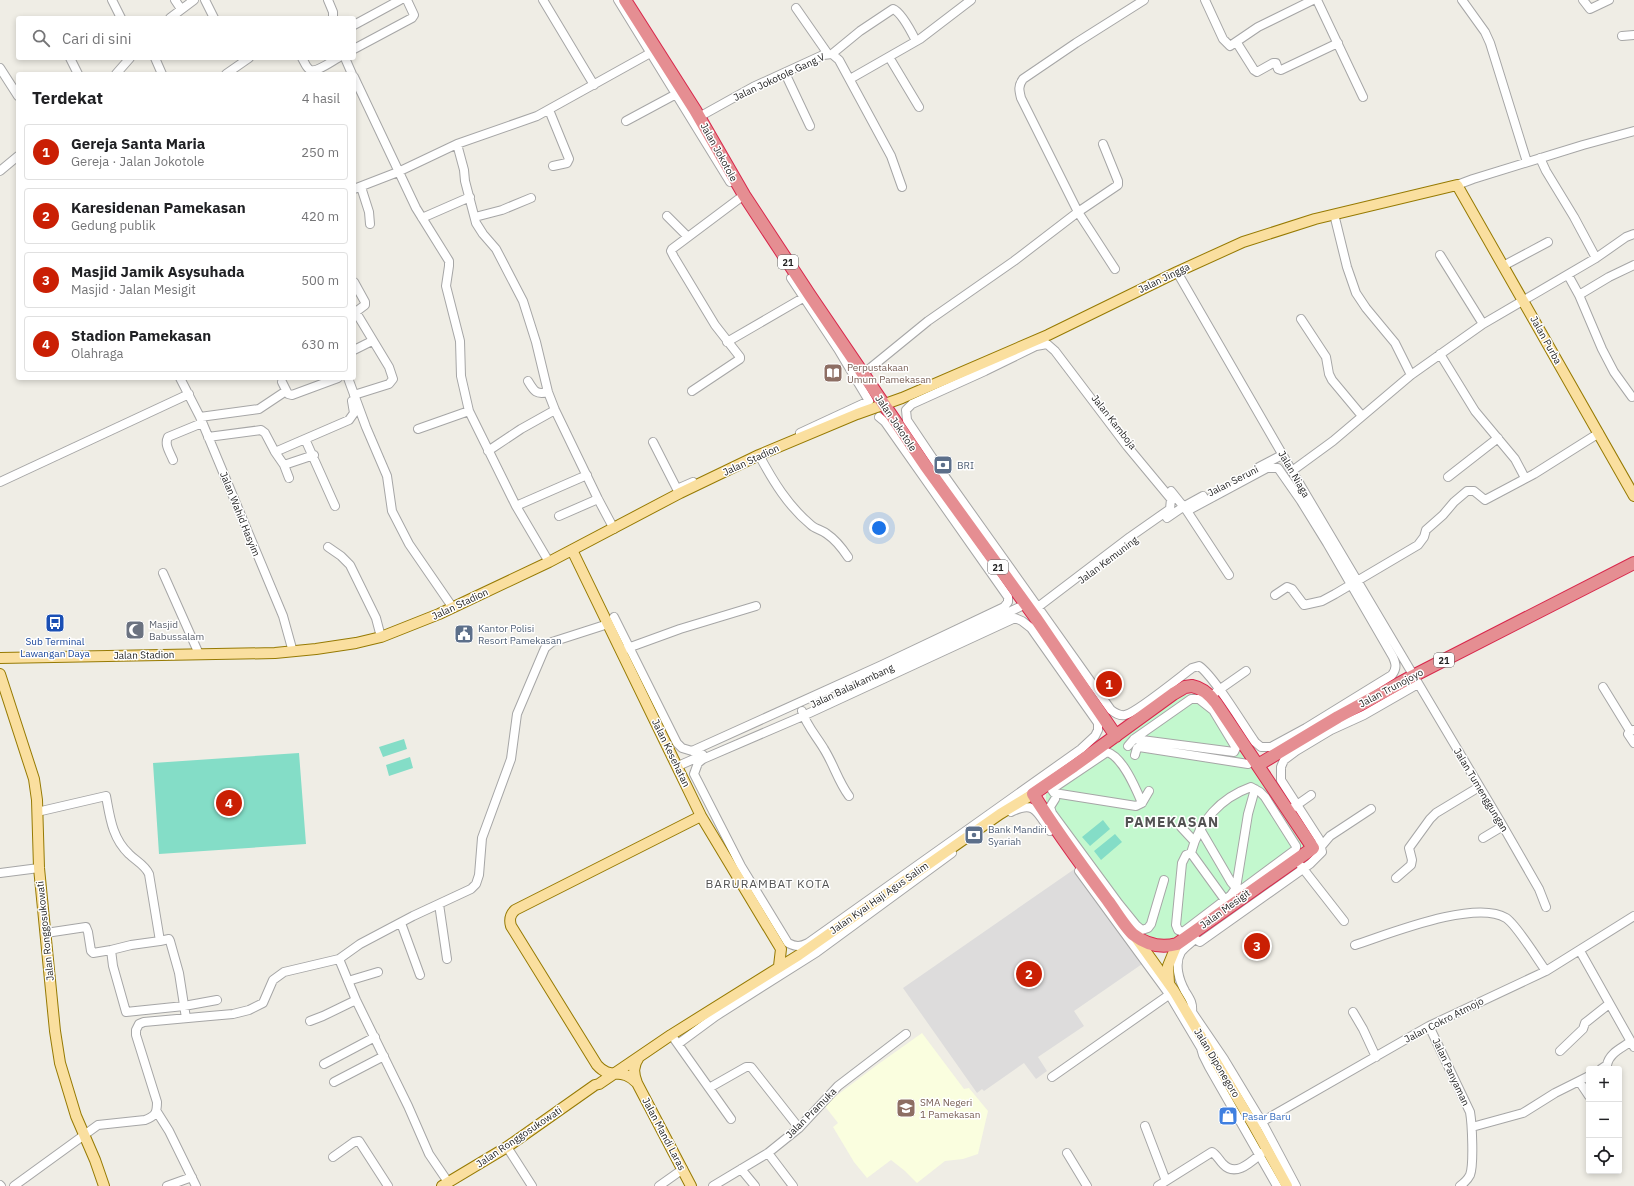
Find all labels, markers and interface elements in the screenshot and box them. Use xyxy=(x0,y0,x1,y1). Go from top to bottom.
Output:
search box xyxy=(16,16,356,60)
icon: search xyxy=(30,27,52,49)
text: Cari di sini xyxy=(62,29,131,48)
street label: Jalan Jokotole Gang V xyxy=(731,50,827,104)
text: Terdekat xyxy=(32,87,103,109)
text: 4 hasil xyxy=(302,90,340,107)
street label: Jalan Jokotole xyxy=(698,120,741,184)
text: Gereja Santa Maria xyxy=(71,134,205,153)
text: 1 xyxy=(42,144,50,161)
text: 250 m xyxy=(301,144,339,161)
text: Gereja · Jalan Jokotole xyxy=(71,153,204,170)
text: Karesidenan Pamekasan xyxy=(71,198,246,217)
text: 2 xyxy=(42,208,50,225)
text: 420 m xyxy=(301,208,339,225)
text: Gedung publik xyxy=(71,217,156,234)
road number: 21 xyxy=(778,255,798,269)
street label: Jalan Jingga xyxy=(1136,260,1192,296)
text: Masjid Jamik Asysuhada xyxy=(71,262,245,281)
text: 3 xyxy=(42,272,50,289)
text: 500 m xyxy=(301,272,339,289)
text: Masjid · Jalan Mesigit xyxy=(71,281,196,298)
street label: Jalan Purba xyxy=(1527,314,1565,367)
text: Stadion Pamekasan xyxy=(71,326,211,345)
text: 4 xyxy=(42,336,50,353)
text: 630 m xyxy=(301,336,339,353)
text: Olahraga xyxy=(71,345,124,362)
place label: Perpustakaan Umum Pamekasan xyxy=(847,361,931,386)
library icon: Perpustakaan Umum Pamekasan xyxy=(822,362,844,384)
street label: Jalan Jokotole xyxy=(872,392,920,454)
street label: Jalan Kamboja xyxy=(1089,392,1140,453)
street label: Jalan Stadion xyxy=(721,441,781,479)
street label: Jalan Niaga xyxy=(1275,448,1313,500)
bank icon: BRI xyxy=(932,454,954,476)
place label: BRI xyxy=(957,459,974,472)
street label: Jalan Seruni xyxy=(1205,463,1261,499)
street label: Jalan Wahid Hasyim xyxy=(217,470,263,558)
your location xyxy=(869,518,889,538)
street label: Jalan Kemuning xyxy=(1075,533,1141,587)
road number: 21 xyxy=(988,560,1008,574)
street label: Jalan Stadion xyxy=(430,585,490,623)
bus stop icon: Sub Terminal Lawangan Daya xyxy=(44,612,66,634)
place label: Masjid Babussalam xyxy=(149,618,204,643)
mosque icon: Masjid Babussalam xyxy=(124,619,146,641)
place label: Kantor Polisi Resort Pamekasan xyxy=(478,622,562,647)
public building icon: Kantor Polisi Resort Pamekasan xyxy=(453,623,475,645)
place label: Sub Terminal Lawangan Daya xyxy=(20,635,91,660)
street label: Jalan Stadion xyxy=(114,648,174,662)
road number: 21 xyxy=(1434,653,1454,667)
street label: Jalan Balaikambang xyxy=(808,661,896,711)
street label: Jalan Trunojoyo xyxy=(1357,665,1426,710)
pin: 1 xyxy=(1096,669,1122,699)
street label: Jalan Kesehatan xyxy=(649,717,693,789)
street label: Jalan Tumenggungan xyxy=(1451,746,1511,834)
pin: 4 xyxy=(216,788,242,818)
district label: PAMEKASAN xyxy=(1125,813,1219,831)
place label: Bank Mandiri Syariah xyxy=(988,823,1047,848)
bank icon: Bank Mandiri Syariah xyxy=(963,824,985,846)
street label: Jalan Kyai Haji Agus Salim xyxy=(827,859,931,937)
district label: BARURAMBAT KOTA xyxy=(706,876,830,891)
street label: Jalan Ronggosukowati xyxy=(33,880,57,982)
street label: Jalan Mesigit xyxy=(1197,886,1253,932)
pin: 3 xyxy=(1244,931,1270,961)
pin: 2 xyxy=(1016,959,1042,989)
street label: Jalan Cokro Atmojo xyxy=(1402,994,1486,1046)
street label: Jalan Diponegoro xyxy=(1191,1026,1243,1100)
street label: Jalan Panyaman xyxy=(1430,1036,1472,1108)
map controls xyxy=(1586,1066,1622,1174)
button: + xyxy=(1586,1066,1622,1102)
street label: Jalan Pramuka xyxy=(783,1084,840,1141)
street label: Jalan Mandi Laras xyxy=(639,1095,689,1173)
place label: SMA Negeri 1 Pamekasan xyxy=(920,1096,980,1121)
school or university icon: SMA Negeri 1 Pamekasan xyxy=(895,1097,917,1119)
button: − xyxy=(1586,1102,1622,1138)
street label: Jalan Ronggosukowati xyxy=(474,1104,564,1170)
shop icon: Pasar Baru xyxy=(1217,1105,1239,1127)
place label: Pasar Baru xyxy=(1242,1110,1291,1123)
button: locate xyxy=(1586,1138,1622,1174)

